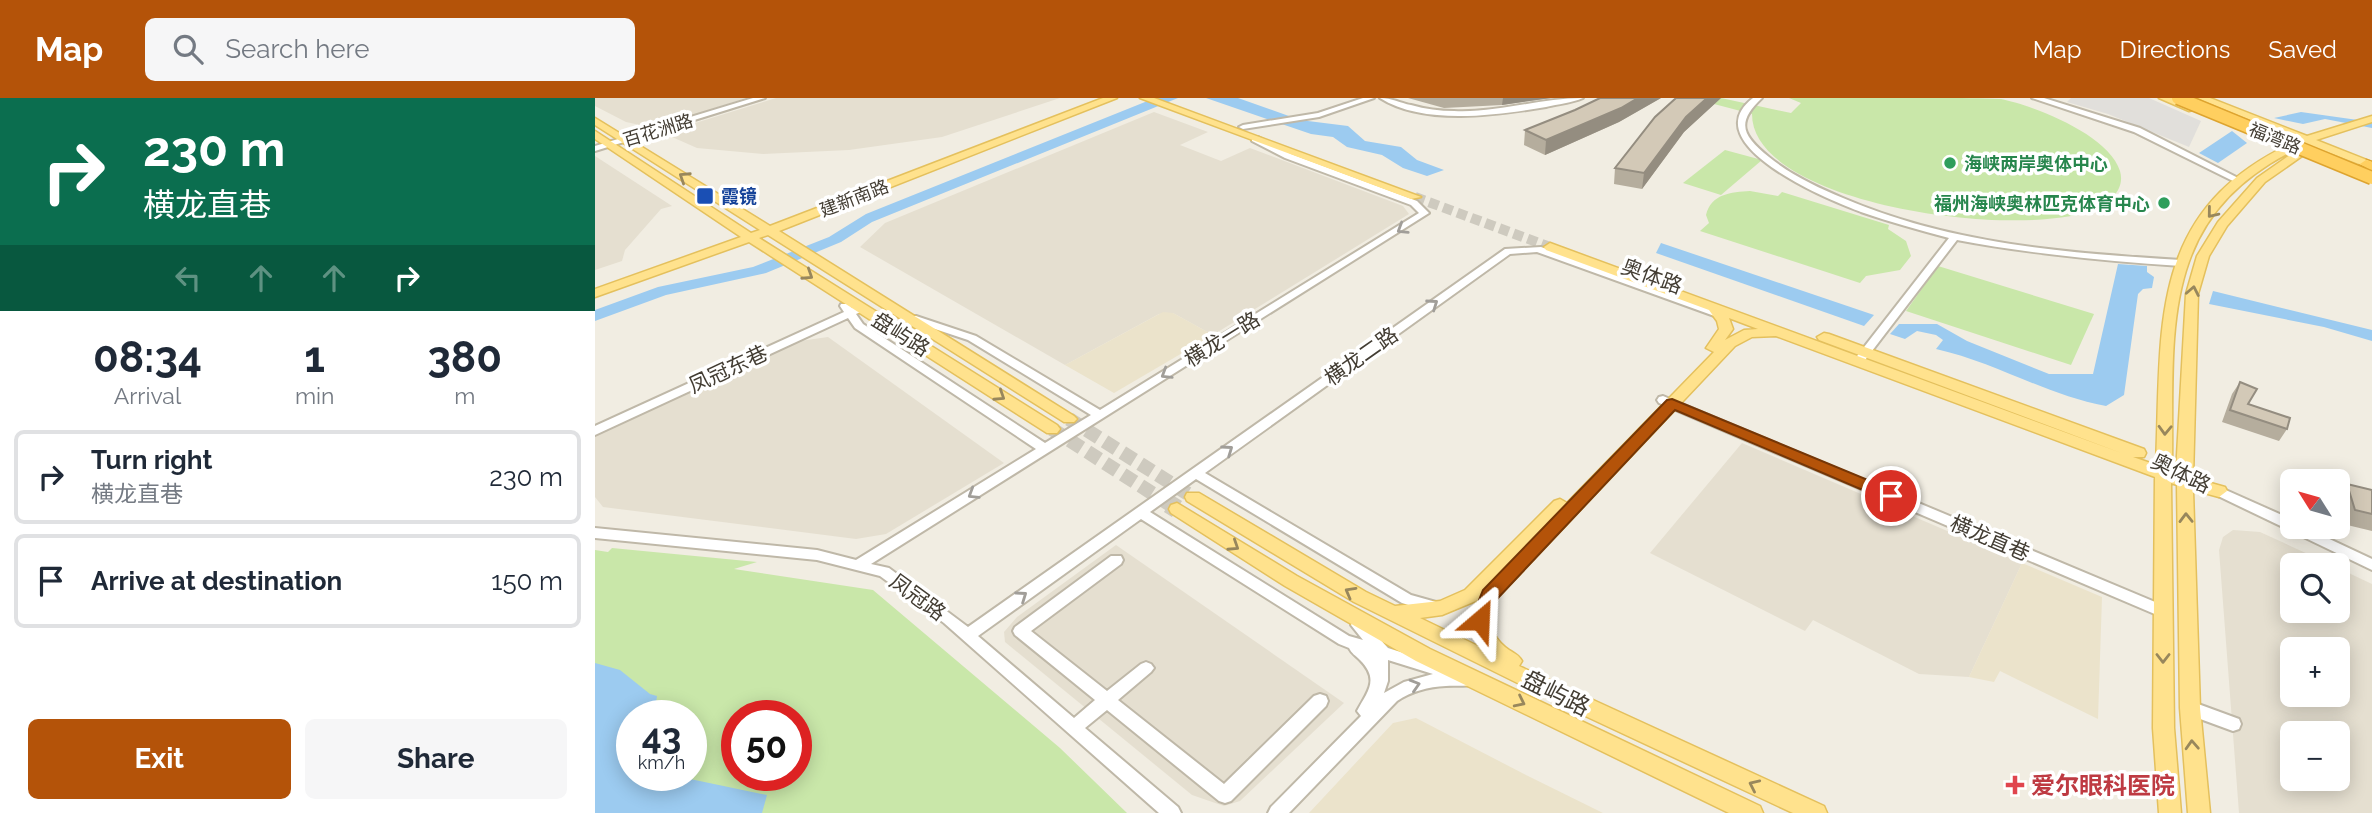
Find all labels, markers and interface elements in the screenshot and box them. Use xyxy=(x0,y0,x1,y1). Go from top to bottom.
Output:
search box xyxy=(145,18,635,81)
text: Map xyxy=(35,30,103,69)
icon: search xyxy=(169,30,207,68)
text: Search here xyxy=(225,34,370,64)
text: Map xyxy=(2033,35,2082,64)
text: Directions xyxy=(2120,35,2230,64)
text: Saved xyxy=(2268,35,2337,64)
street label: 百花洲路 xyxy=(621,109,695,151)
street label: 福湾路 xyxy=(2246,118,2304,158)
text: 230 m xyxy=(143,120,285,177)
icon: right xyxy=(28,126,119,217)
place label: 海峡两岸奥体中心 xyxy=(1964,153,2108,174)
marker: 海峡两岸奥体中心 xyxy=(1942,155,1958,171)
one-way arrow xyxy=(679,173,692,186)
street label: 建新南路 xyxy=(817,175,891,221)
text: 横龙直巷 xyxy=(143,186,271,223)
marker: 霞镜 xyxy=(695,186,715,206)
place label: 霞镜 xyxy=(721,186,757,207)
place label: 福州海峡奥林匹克体育中心 xyxy=(1934,193,2150,214)
marker: 福州海峡奥林匹克体育中心 xyxy=(2156,195,2172,211)
one-way arrow xyxy=(2208,205,2220,218)
one-way arrow xyxy=(1396,220,1409,233)
street label: 奥体路 xyxy=(1618,253,1686,299)
icon: left xyxy=(169,259,207,297)
icon: ahead xyxy=(242,259,280,297)
icon: ahead xyxy=(315,259,353,297)
icon: right xyxy=(388,259,426,297)
one-way arrow xyxy=(800,267,813,279)
one-way arrow xyxy=(2185,285,2200,297)
one-way arrow xyxy=(1425,300,1438,312)
street label: 横龙一路 xyxy=(1180,306,1264,372)
street label: 盘屿路 xyxy=(868,307,934,361)
street label: 横龙二路 xyxy=(1319,322,1403,390)
text: 08:34 xyxy=(93,333,202,382)
text: 1 xyxy=(304,333,325,382)
text: 380 xyxy=(427,333,502,382)
street label: 凤冠东巷 xyxy=(685,340,771,398)
one-way arrow xyxy=(1161,365,1174,378)
text: Arrival xyxy=(114,382,181,409)
text: min xyxy=(295,382,334,409)
text: m xyxy=(454,382,475,409)
one-way arrow xyxy=(993,388,1006,401)
one-way arrow xyxy=(2158,425,2173,436)
text: Turn right xyxy=(91,445,212,475)
one-way arrow xyxy=(1220,446,1233,458)
street label: 奥体路 xyxy=(2147,448,2215,498)
icon: right xyxy=(32,458,70,496)
text: 230 m xyxy=(489,462,563,492)
pin xyxy=(1861,466,1921,526)
north arrow xyxy=(2280,469,2350,539)
map controls xyxy=(2280,469,2350,791)
icon: arrive xyxy=(1872,477,1910,515)
text: 横龙直巷 xyxy=(91,480,183,507)
one-way arrow xyxy=(967,485,980,498)
street label: 横龙直巷 xyxy=(1946,510,2034,566)
one-way arrow xyxy=(2178,512,2194,523)
one-way arrow xyxy=(1227,537,1240,550)
button: search xyxy=(2280,553,2350,623)
icon: arrive xyxy=(32,562,70,600)
text: Arrive at destination xyxy=(91,566,342,596)
text: 150 m xyxy=(491,566,563,596)
street label: 凤冠路 xyxy=(885,568,951,626)
position arrow xyxy=(1443,583,1517,657)
one-way arrow xyxy=(1344,587,1357,600)
one-way arrow xyxy=(1014,592,1027,604)
button: + xyxy=(2280,637,2350,707)
one-way arrow xyxy=(2155,653,2171,663)
street label: 盘屿路 xyxy=(1517,664,1595,722)
one-way arrow xyxy=(1409,678,1421,693)
one-way arrow xyxy=(1513,693,1525,707)
speed limit sign: 50 xyxy=(721,700,812,791)
text: 43 xyxy=(642,716,681,757)
button: Exit xyxy=(28,719,291,799)
button: Share xyxy=(305,719,567,799)
button: − xyxy=(2280,721,2350,791)
one-way arrow xyxy=(2184,739,2199,750)
text: km/h xyxy=(638,752,685,773)
place label: 爱尔眼科医院 xyxy=(2031,771,2175,800)
marker: 爱尔眼科医院 xyxy=(2005,775,2025,795)
one-way arrow xyxy=(1749,779,1761,793)

